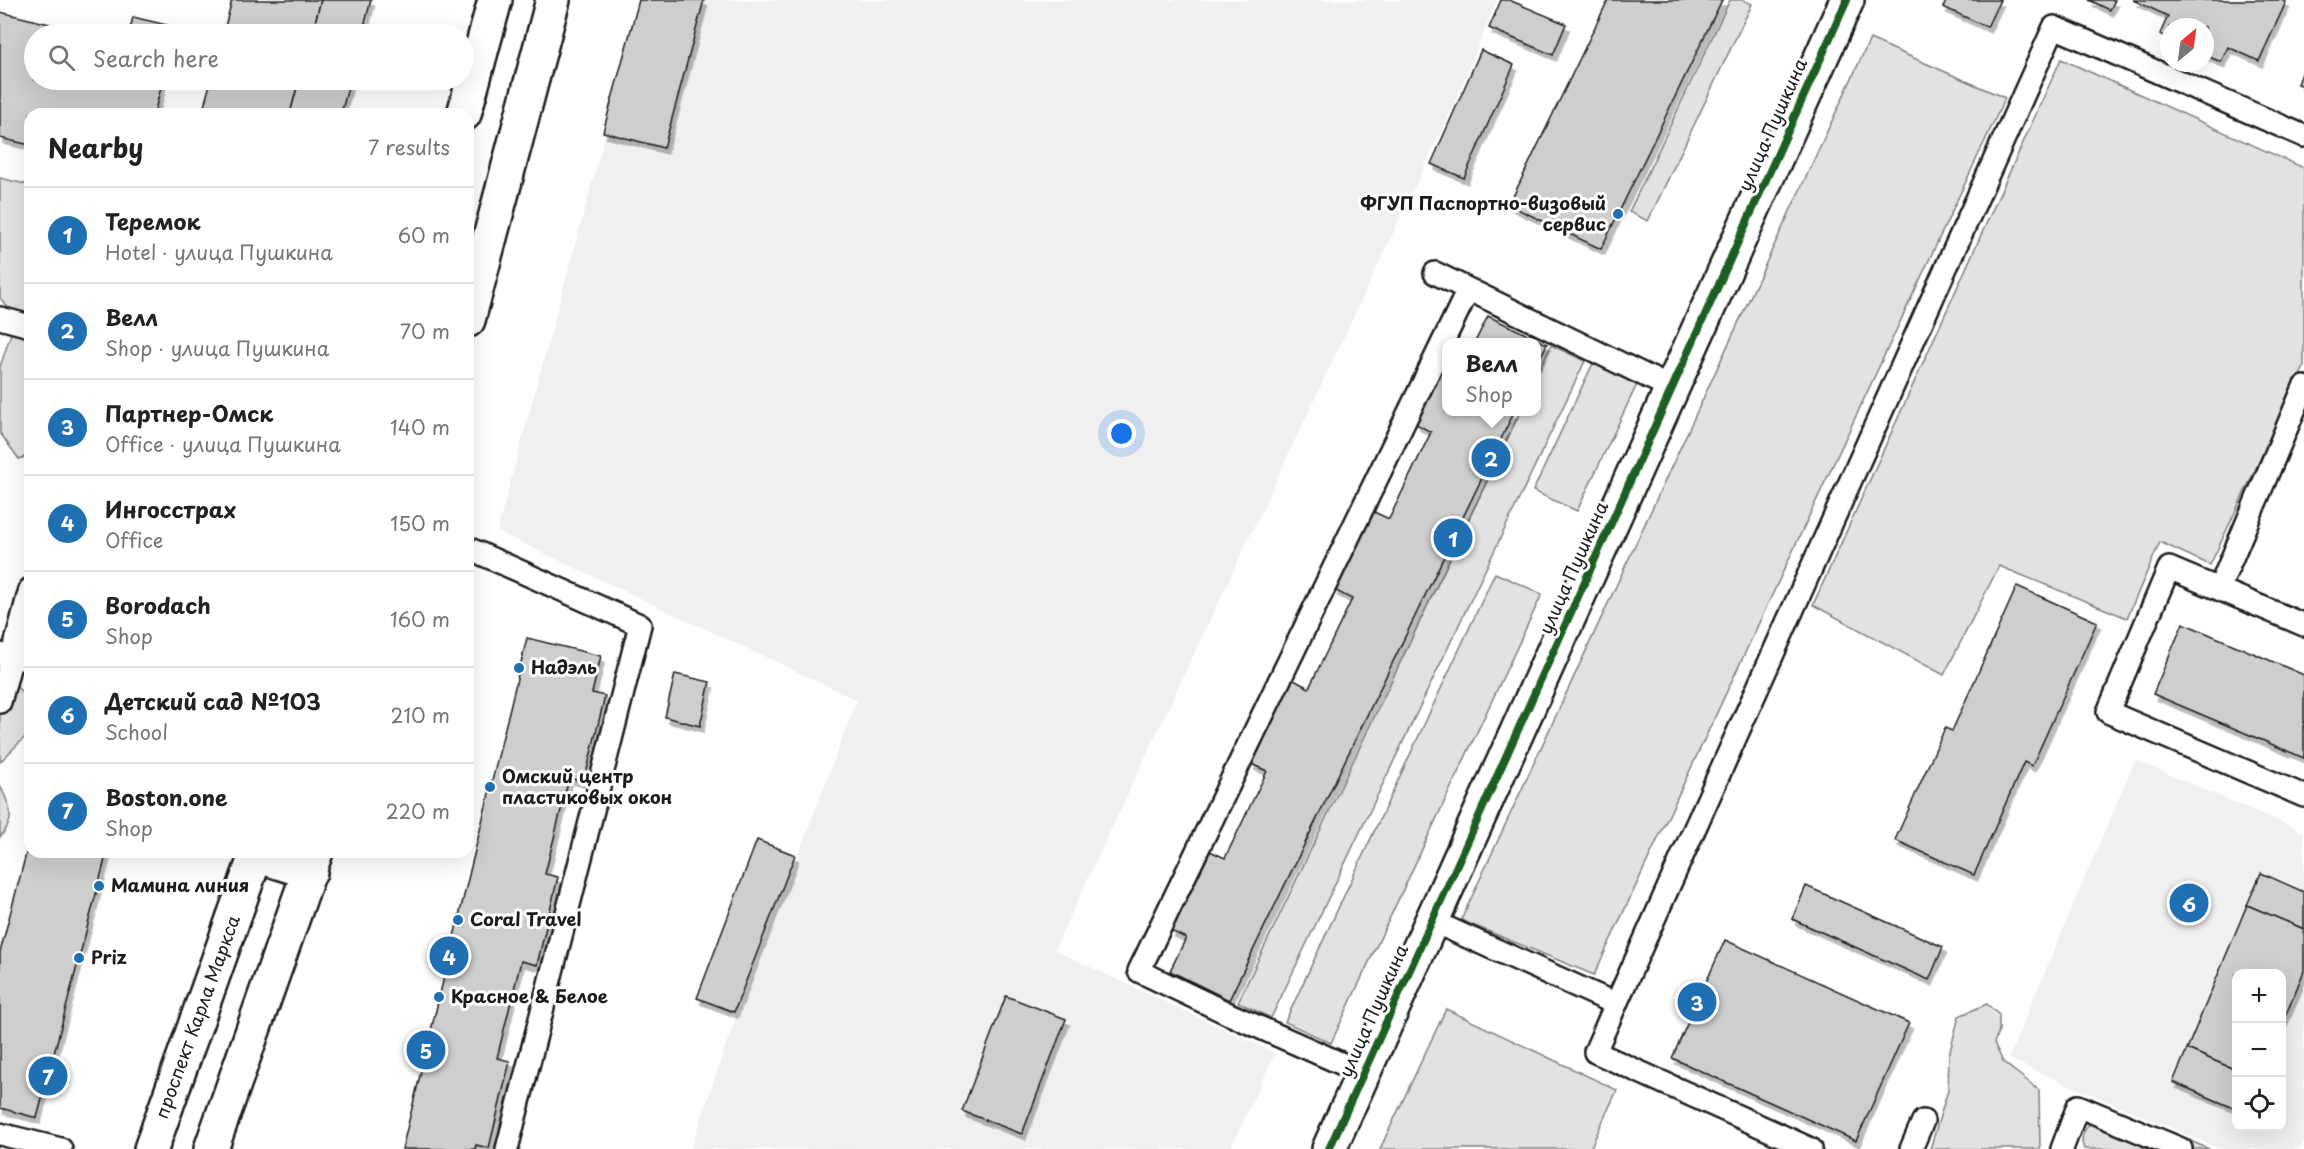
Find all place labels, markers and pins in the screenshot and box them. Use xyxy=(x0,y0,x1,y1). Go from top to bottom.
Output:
place label: ФГУП Паспортно-визовый сервис xyxy=(1360,189,1606,237)
marker: ФГУП Паспортно-визовый сервис xyxy=(1611,207,1625,221)
pin: 2 xyxy=(1472,436,1510,480)
pin: 1 xyxy=(1434,516,1472,560)
place label: Надэль xyxy=(531,653,597,680)
marker: Надэль xyxy=(512,661,526,675)
place label: Омский центр пластиковых окон xyxy=(502,762,672,810)
marker: Омский центр пластиковых окон xyxy=(483,780,497,794)
place label: Мамина линия xyxy=(111,871,249,898)
marker: Мамина линия xyxy=(92,879,106,893)
pin: 6 xyxy=(2170,880,2208,926)
place label: Coral Travel xyxy=(470,905,581,932)
marker: Coral Travel xyxy=(451,913,465,927)
pin: 4 xyxy=(430,934,468,978)
place label: Priz xyxy=(91,943,127,970)
marker: Priz xyxy=(72,951,86,965)
pin: 3 xyxy=(1678,980,1716,1024)
place label: Красное & Белое xyxy=(451,982,608,1009)
marker: Красное & Белое xyxy=(432,990,446,1004)
pin: 5 xyxy=(406,1028,446,1072)
pin: 7 xyxy=(28,1054,68,1098)

